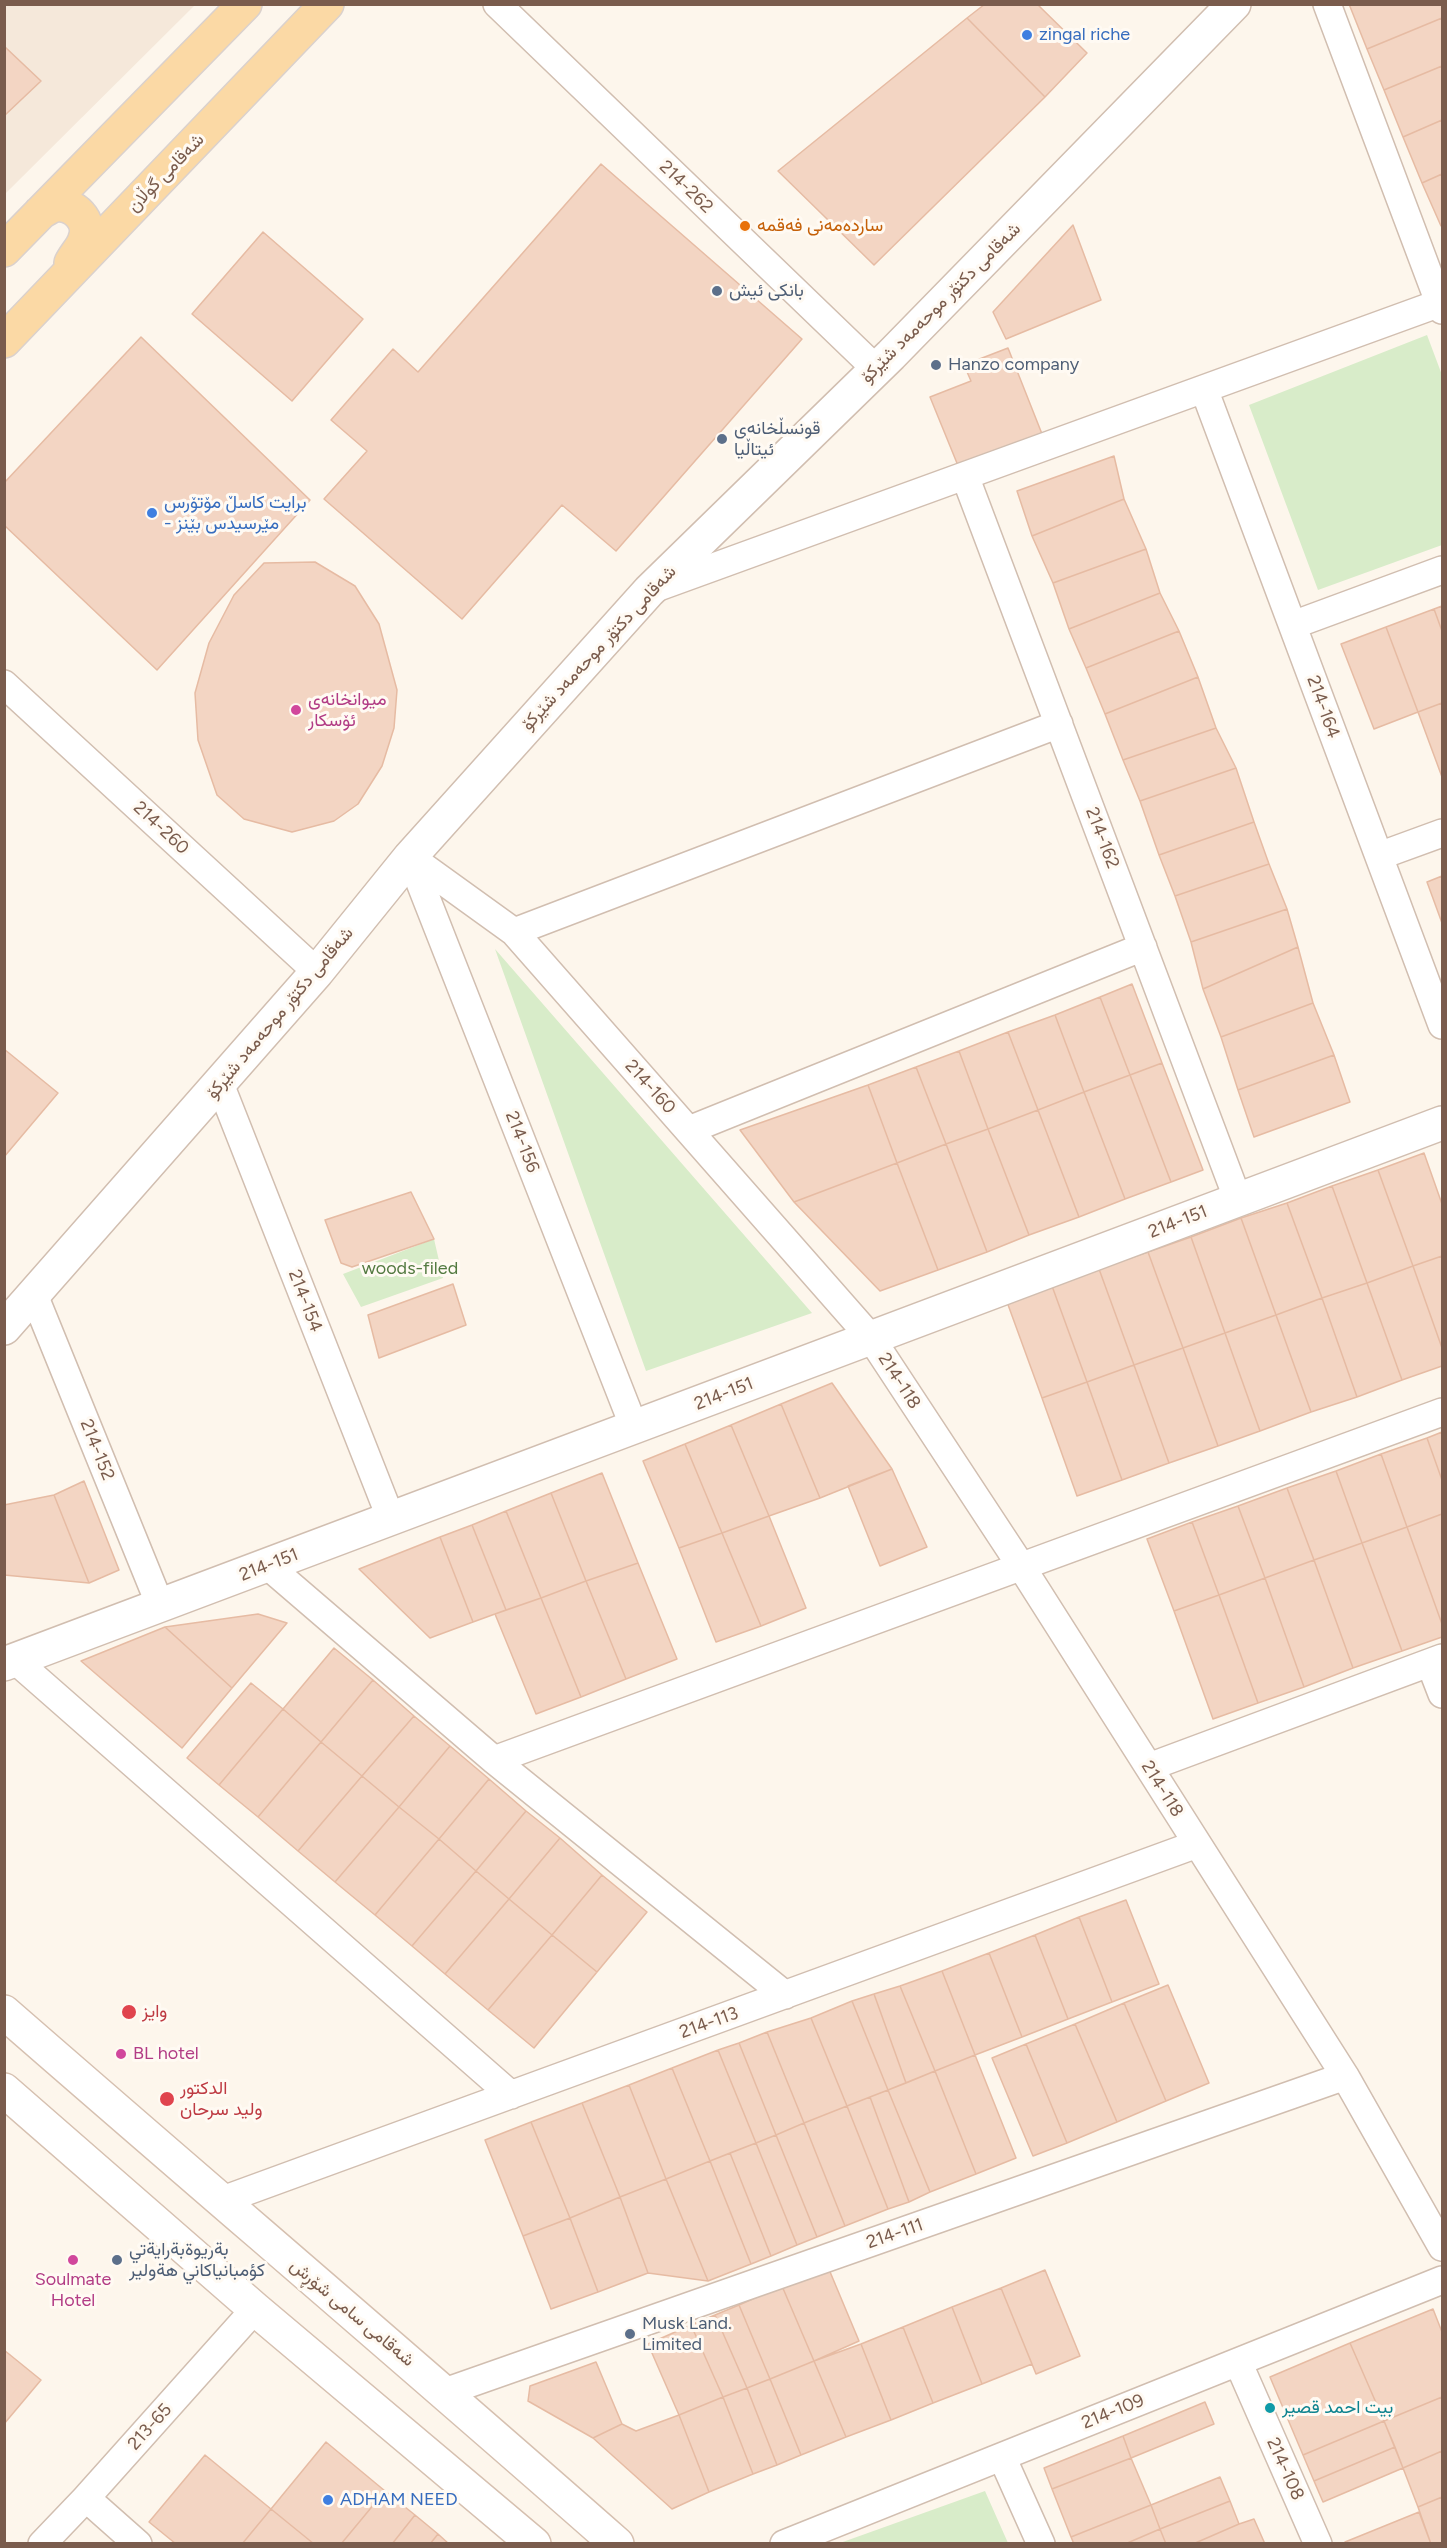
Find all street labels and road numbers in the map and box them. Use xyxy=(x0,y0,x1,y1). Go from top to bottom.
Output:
street label: شەقامی گوڵان xyxy=(123,129,209,217)
street label: 214-262 xyxy=(655,156,717,218)
street label: شەقامی دکتۆر موحەمەد شێرکۆ xyxy=(856,218,1026,388)
street label: شەقامی دکتۆر موحەمەد شێرکۆ xyxy=(517,561,681,735)
street label: 214-164 xyxy=(1302,673,1344,741)
street label: 214-260 xyxy=(129,797,193,859)
street label: 214-162 xyxy=(1080,804,1124,872)
street label: شەقامی دکتۆر موحەمەد شێرکۆ xyxy=(202,923,358,1103)
street label: 214-160 xyxy=(620,1055,680,1119)
street label: 214-156 xyxy=(500,1108,544,1176)
street label: 214-151 xyxy=(1145,1201,1211,1243)
street label: 214-154 xyxy=(283,1267,327,1335)
street label: 214-118 xyxy=(873,1349,925,1413)
street label: 214-151 xyxy=(691,1373,757,1415)
street label: 214-152 xyxy=(75,1416,119,1484)
street label: 214-151 xyxy=(236,1544,302,1586)
street label: 214-118 xyxy=(1136,1757,1188,1821)
street label: 214-113 xyxy=(677,2002,741,2044)
street label: 214-111 xyxy=(864,2214,926,2254)
street label: شەقامی سامی شۆڕش xyxy=(285,2255,419,2371)
street label: 214-109 xyxy=(1079,2390,1147,2434)
street label: 213-65 xyxy=(123,2399,177,2455)
street label: 214-108 xyxy=(1262,2434,1308,2504)

